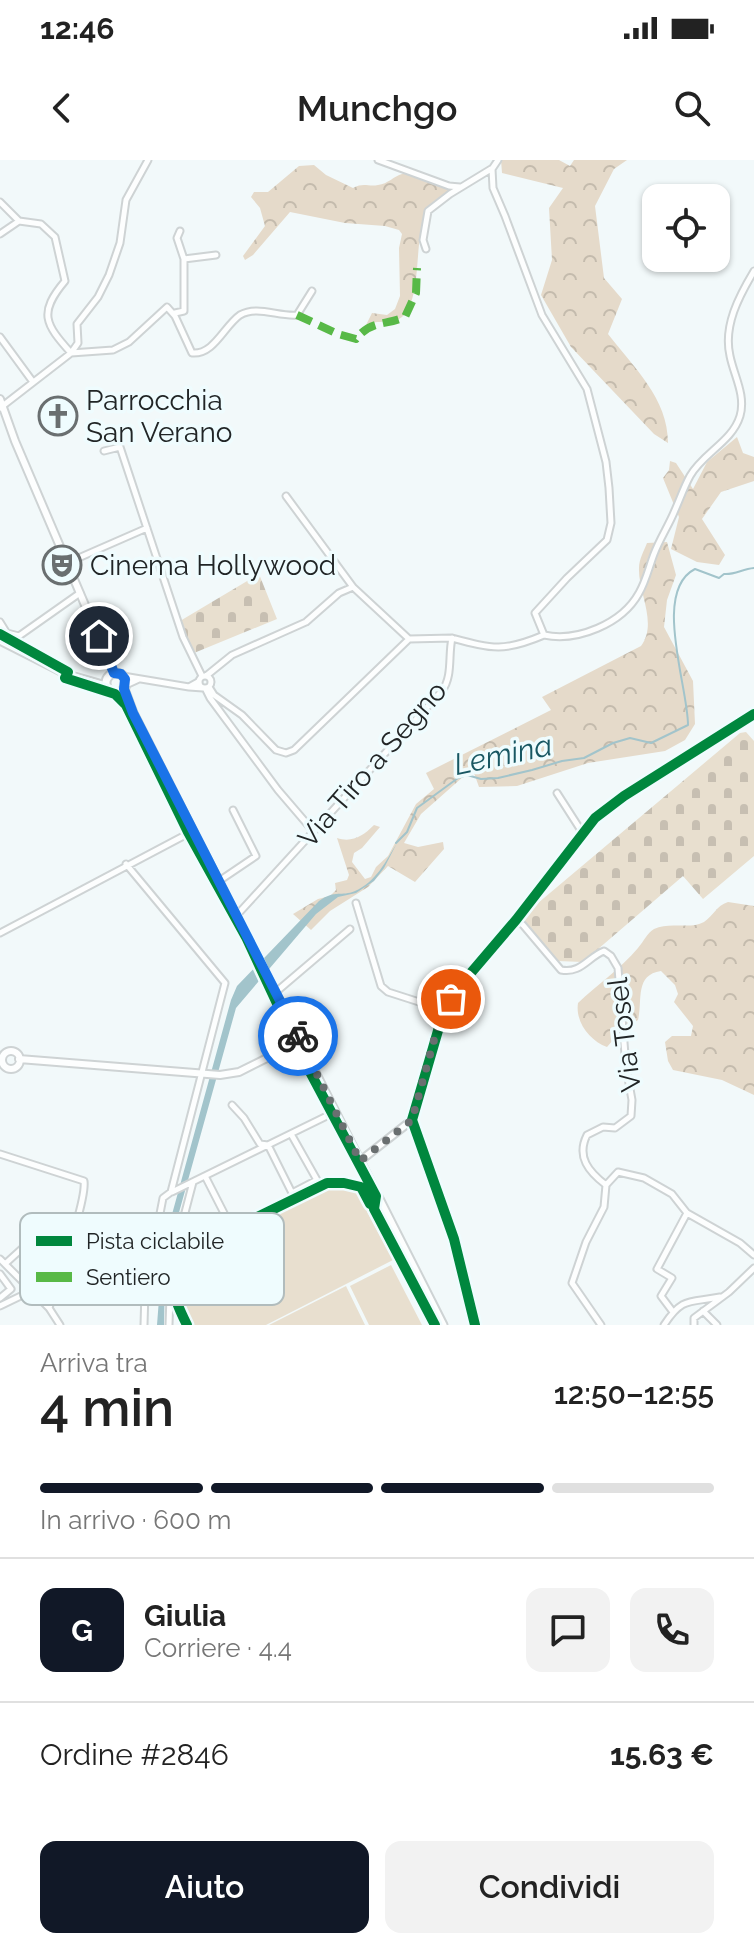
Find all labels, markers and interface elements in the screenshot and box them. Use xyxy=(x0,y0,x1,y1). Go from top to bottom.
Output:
text: 12:46 xyxy=(40,11,115,46)
icon: back xyxy=(40,86,84,130)
icon: search xyxy=(670,86,714,130)
text: Munchgo xyxy=(297,87,457,129)
map controls xyxy=(642,184,730,272)
button: locate xyxy=(642,184,730,272)
place label: Parrocchia San Verano xyxy=(86,384,232,449)
church icon: Parrocchia San Verano xyxy=(37,395,79,437)
theatre icon: Cinema Hollywood xyxy=(41,544,83,586)
place label: Cinema Hollywood xyxy=(90,549,336,582)
pin xyxy=(65,602,133,670)
icon: home xyxy=(77,614,121,658)
street label: Via Tiro a Segno xyxy=(291,675,453,854)
water label: Lemina xyxy=(451,727,555,782)
pin xyxy=(417,965,485,1033)
street label: Via Tosel xyxy=(601,976,648,1094)
icon: bag xyxy=(429,977,473,1021)
courier xyxy=(258,996,338,1076)
icon: bike xyxy=(276,1014,320,1058)
legend xyxy=(20,1213,284,1305)
text: Pista ciclabile xyxy=(86,1228,224,1254)
text: Sentiero xyxy=(86,1264,171,1290)
text: Arriva tra xyxy=(40,1348,148,1378)
text: 12:50–12:55 xyxy=(554,1376,714,1411)
text: 4 min xyxy=(40,1377,174,1438)
text: In arrivo · 600 m xyxy=(40,1505,231,1535)
button: chat xyxy=(526,1588,610,1672)
button: phone xyxy=(630,1588,714,1672)
text: Giulia xyxy=(144,1598,226,1633)
text: G xyxy=(71,1613,93,1648)
text: Corriere · 4.4 xyxy=(144,1633,292,1663)
text: Ordine #2846 xyxy=(40,1737,229,1772)
text: 15.63 € xyxy=(610,1737,714,1772)
button: Aiuto xyxy=(40,1841,369,1933)
button: Condividi xyxy=(385,1841,714,1933)

